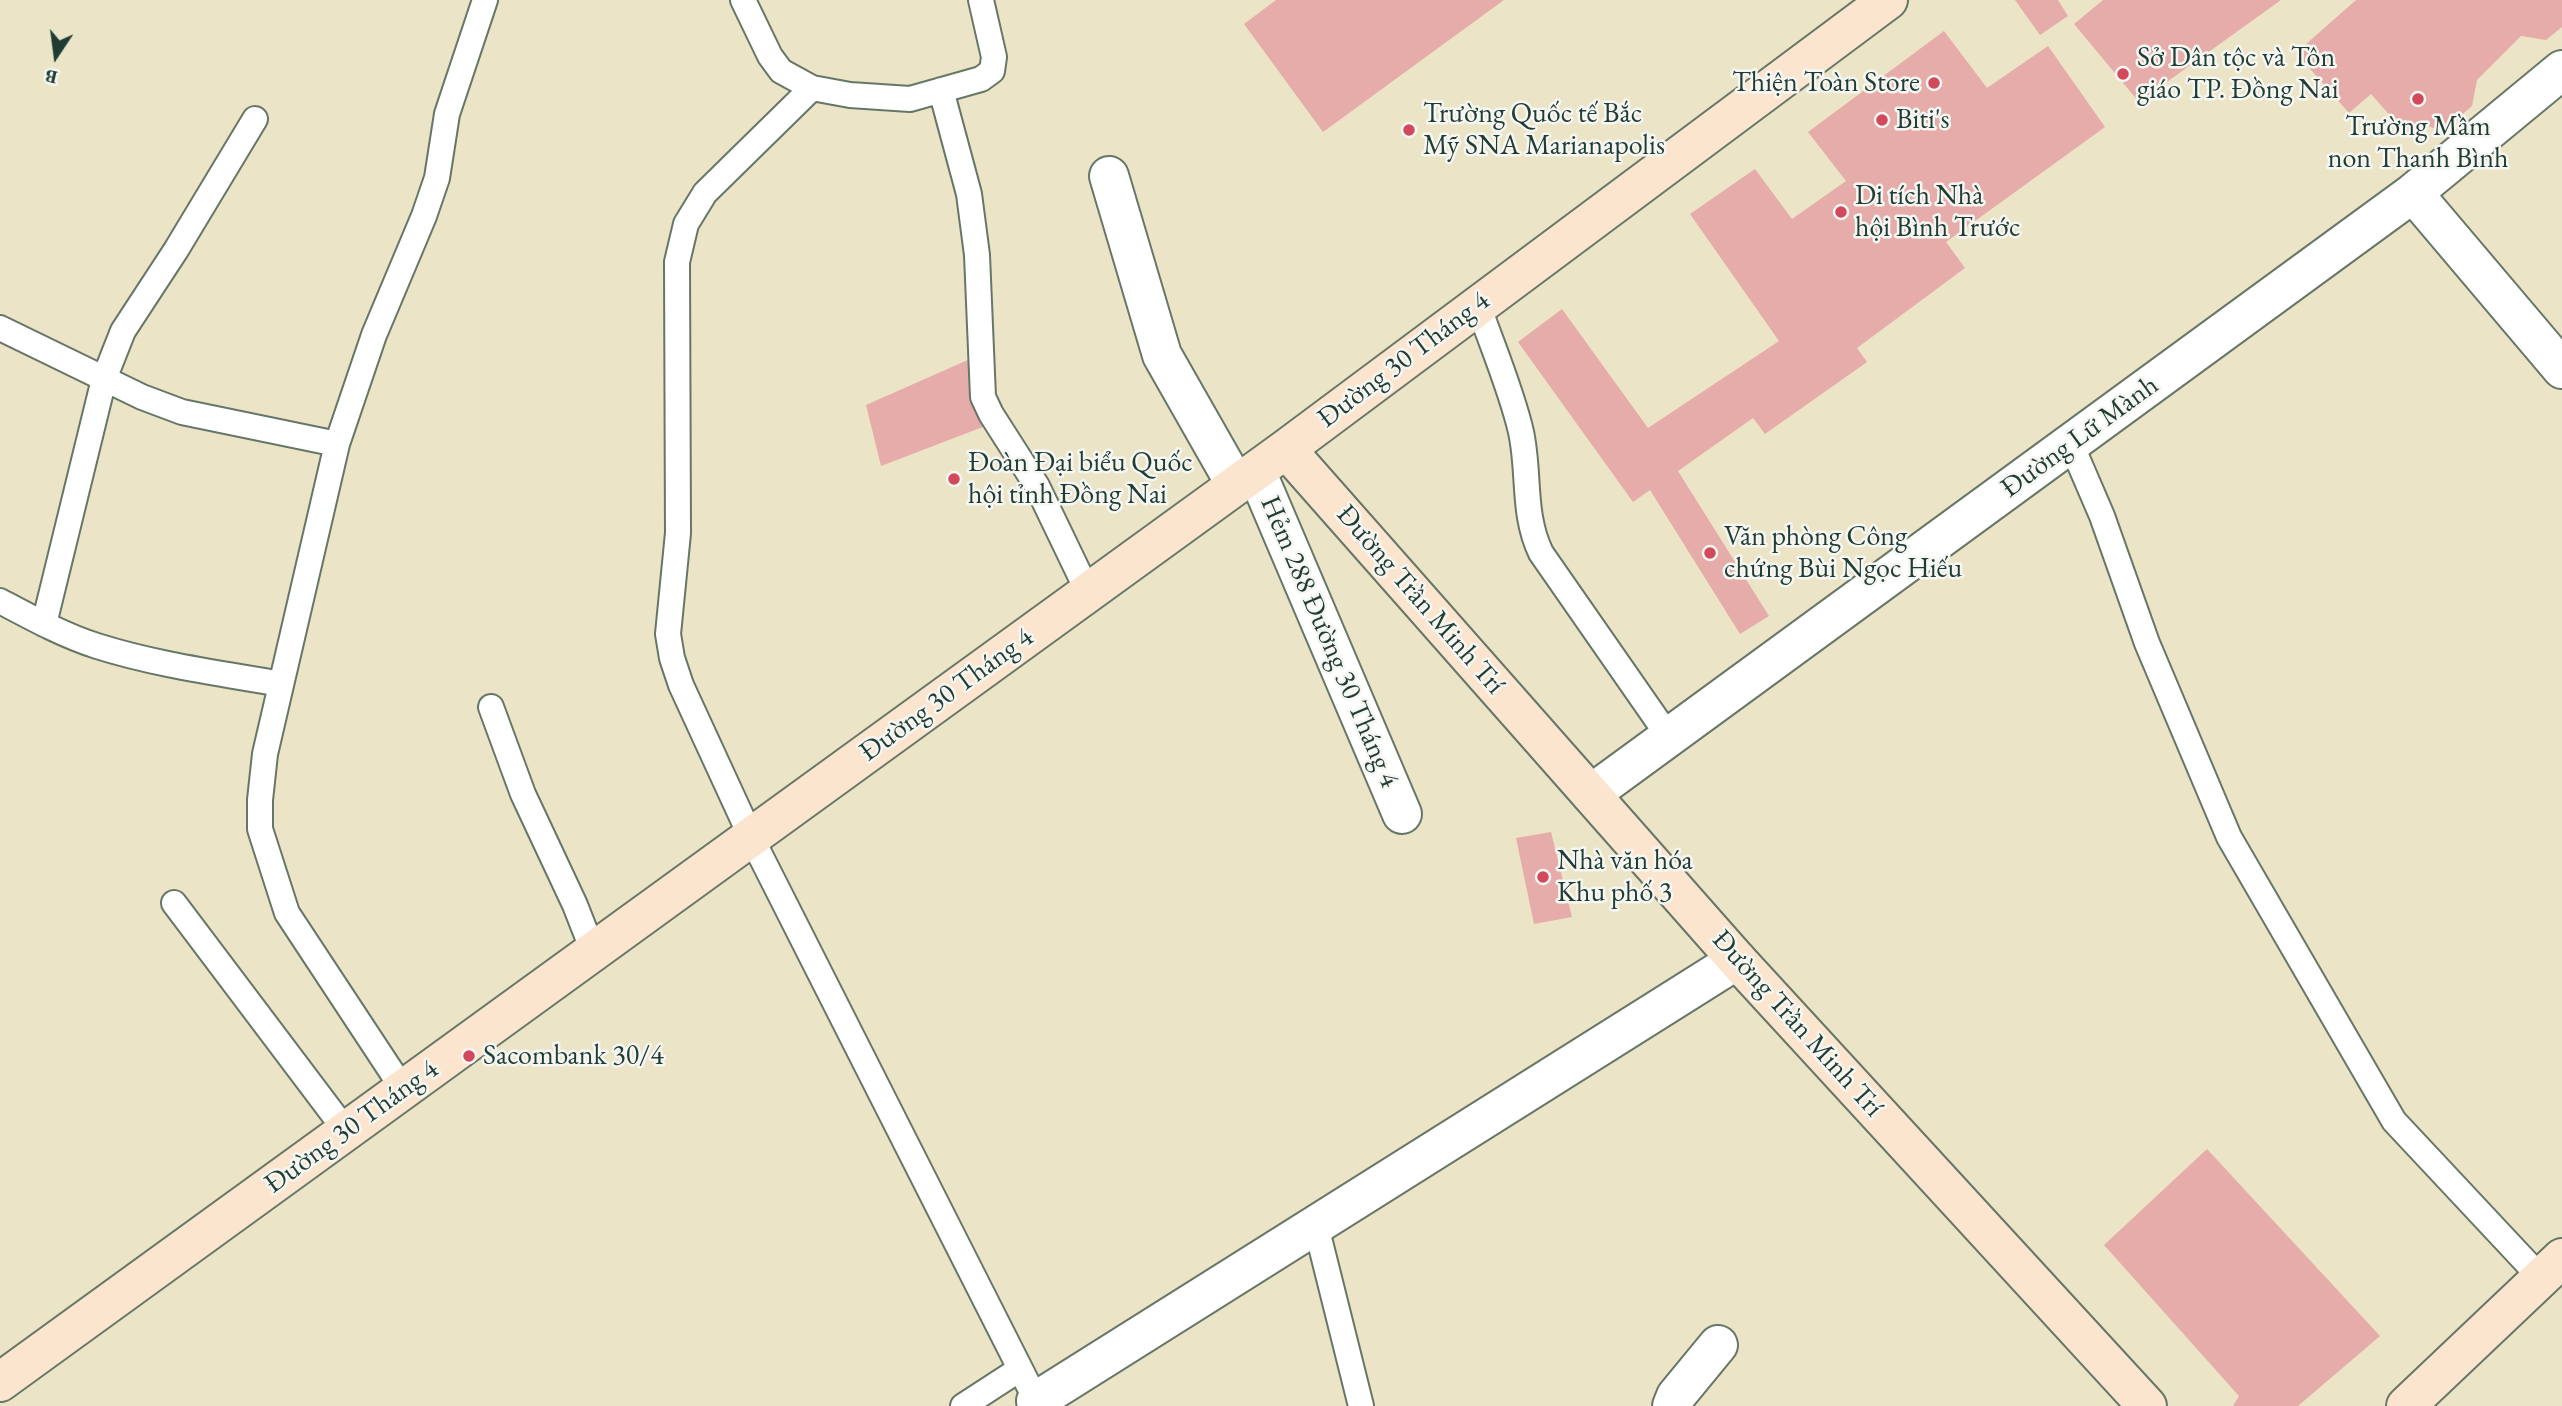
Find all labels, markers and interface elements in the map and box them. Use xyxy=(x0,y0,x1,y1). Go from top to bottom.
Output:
north arrow xyxy=(21,21,91,91)
place label: Sở Dân tộc và Tôn giáo TP. Đồng Nai xyxy=(2137,41,2339,107)
text: B xyxy=(43,63,60,90)
place label: Thiện Toàn Store xyxy=(1732,66,1920,100)
marker: Sở Dân tộc và Tôn giáo TP. Đồng Nai xyxy=(2115,66,2131,82)
marker: Thiện Toàn Store xyxy=(1926,75,1942,91)
marker: Trường Mầm non Thanh Bình xyxy=(2410,91,2426,107)
place label: Trường Quốc tế Bắc Mỹ SNA Marianapolis xyxy=(1423,97,1665,163)
place label: Biti's xyxy=(1896,103,1950,137)
place label: Trường Mầm non Thanh Bình xyxy=(2328,110,2508,176)
marker: Biti's xyxy=(1874,112,1890,128)
marker: Trường Quốc tế Bắc Mỹ SNA Marianapolis xyxy=(1401,122,1417,138)
place label: Di tích Nhà hội Bình Trước xyxy=(1855,179,2020,245)
marker: Di tích Nhà hội Bình Trước xyxy=(1833,204,1849,220)
street label: Đường 30 Tháng 4 xyxy=(1311,284,1497,436)
street label: Đường Lữ Mành xyxy=(1995,369,2165,505)
place label: Đoàn Đại biểu Quốc hội tỉnh Đồng Nai xyxy=(968,446,1193,512)
marker: Đoàn Đại biểu Quốc hội tỉnh Đồng Nai xyxy=(946,471,962,487)
street label: Hẻm 288 Đường 30 Tháng 4 xyxy=(1252,491,1406,793)
street label: Đường Trần Minh Trí xyxy=(1329,499,1511,701)
place label: Văn phòng Công chứng Bùi Ngọc Hiếu xyxy=(1724,520,1962,586)
marker: Văn phòng Công chứng Bùi Ngọc Hiếu xyxy=(1702,545,1718,561)
street label: Đường 30 Tháng 4 xyxy=(854,621,1040,769)
place label: Nhà văn hóa Khu phố 3 xyxy=(1557,844,1693,910)
marker: Nhà văn hóa Khu phố 3 xyxy=(1535,869,1551,885)
street label: Đường Trần Minh Trí xyxy=(1704,924,1890,1124)
place label: Sacombank 30/4 xyxy=(483,1039,664,1073)
marker: Sacombank 30/4 xyxy=(461,1048,477,1064)
street label: Đường 30 Tháng 4 xyxy=(259,1053,445,1201)

